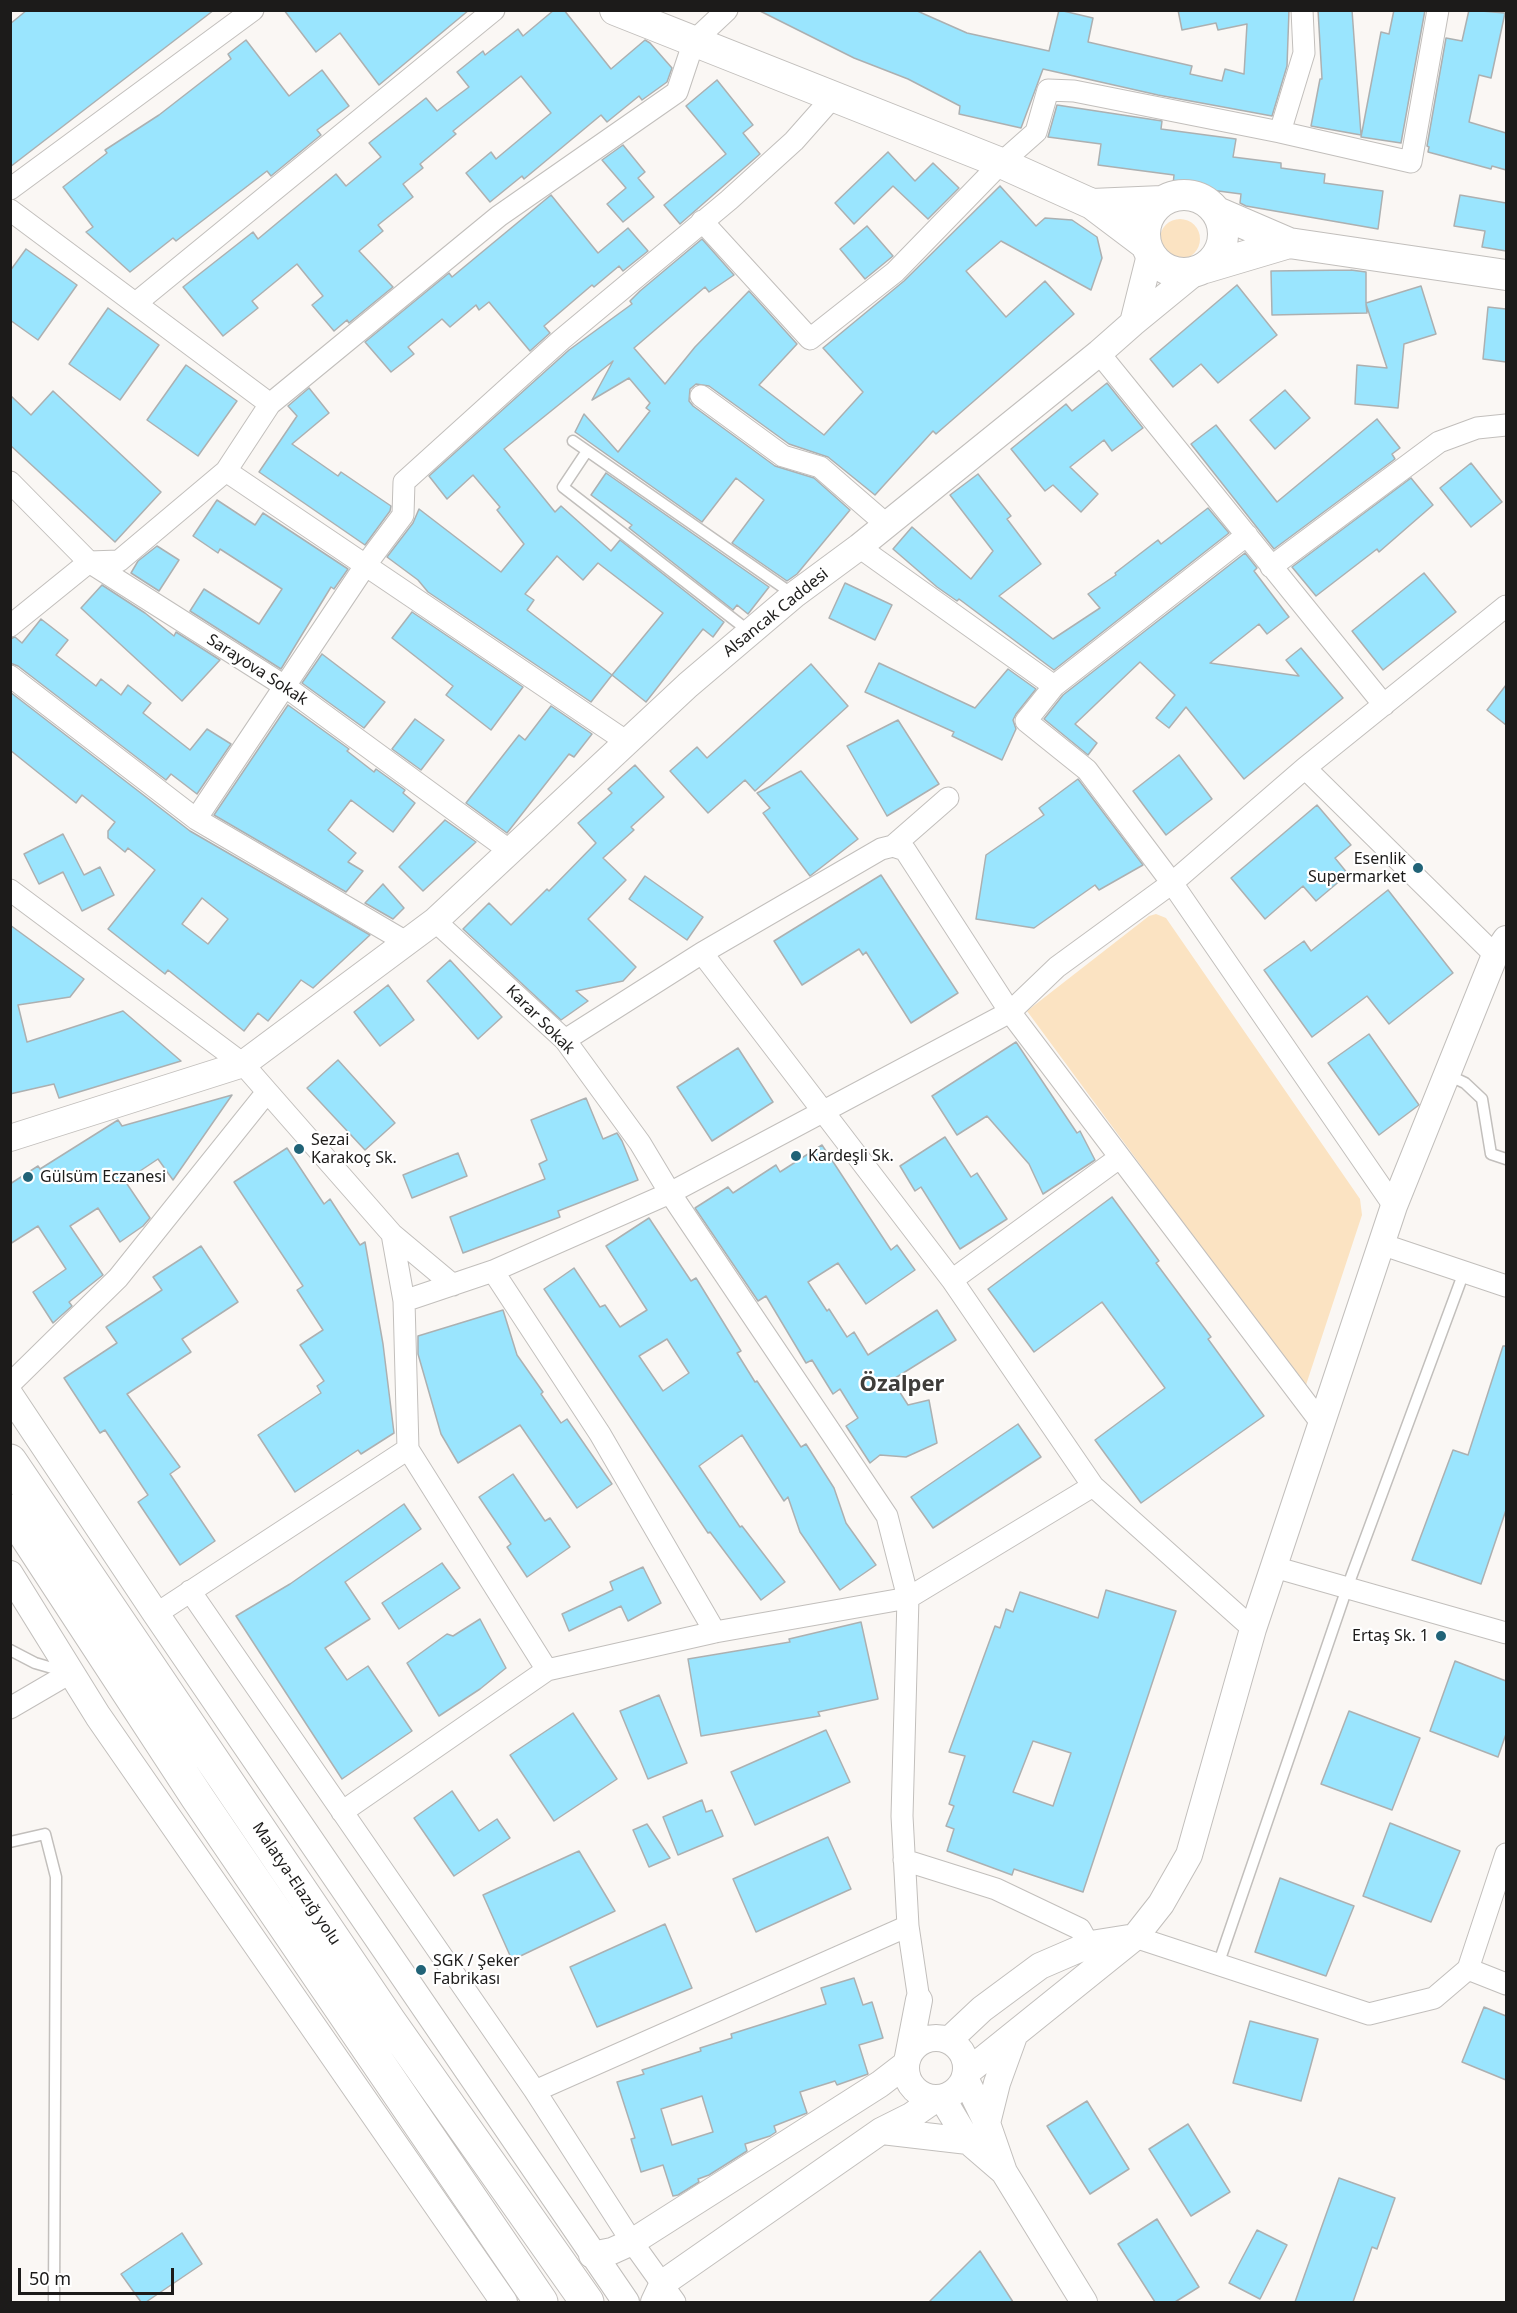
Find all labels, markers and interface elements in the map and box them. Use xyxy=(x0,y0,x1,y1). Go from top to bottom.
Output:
street label: Alsancak Caddesi xyxy=(720,565,832,661)
street label: Sarayova Sokak xyxy=(203,630,311,710)
place label: Esenlik Supermarket xyxy=(1308,849,1406,887)
marker: Esenlik Supermarket xyxy=(1411,861,1425,875)
street label: Karar Sokak xyxy=(502,982,578,1058)
place label: Sezai Karakoç Sk. xyxy=(311,1130,397,1168)
marker: Sezai Karakoç Sk. xyxy=(292,1142,306,1156)
place label: Kardeşli Sk. xyxy=(808,1146,894,1166)
marker: Kardeşli Sk. xyxy=(789,1149,803,1163)
place label: Gülsüm Eczanesi xyxy=(40,1167,166,1187)
marker: Gülsüm Eczanesi xyxy=(21,1170,35,1184)
district label: Özalper xyxy=(860,1372,944,1398)
place label: Ertaş Sk. 1 xyxy=(1352,1626,1429,1646)
marker: Ertaş Sk. 1 xyxy=(1434,1629,1448,1643)
street label: Malatya-Elazığ yolu xyxy=(248,1819,344,1949)
place label: SGK / Şeker Fabrikası xyxy=(433,1951,520,1989)
marker: SGK / Şeker Fabrikası xyxy=(414,1963,428,1977)
scale bar xyxy=(21,2256,177,2294)
text: 50 m xyxy=(29,2266,71,2290)

